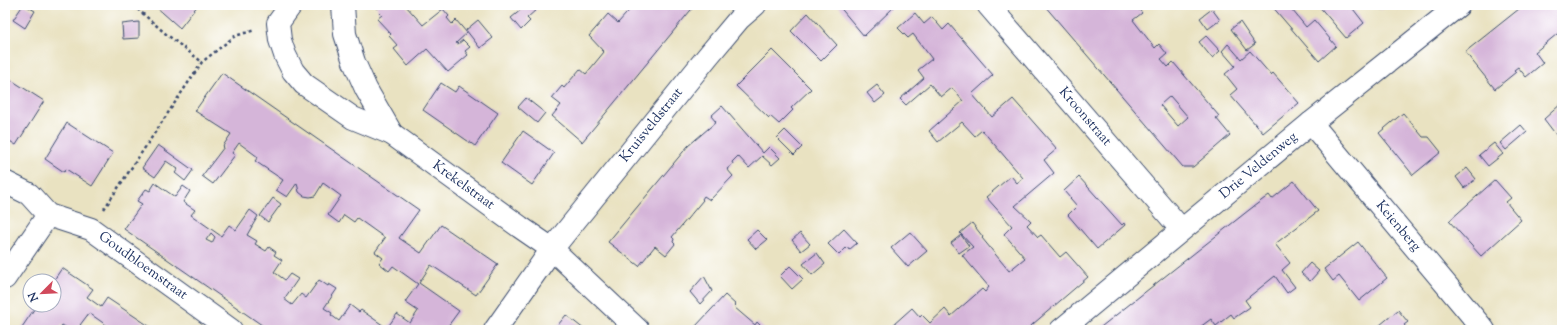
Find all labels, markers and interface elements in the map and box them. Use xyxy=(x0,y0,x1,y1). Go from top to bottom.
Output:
street label: Kroonstraat xyxy=(1054,83,1116,151)
street label: Kruisveldstraat xyxy=(616,84,688,167)
street label: Drie Veldenweg xyxy=(1216,128,1302,204)
street label: Krekelstraat xyxy=(428,156,499,215)
street label: Keienberg xyxy=(1370,197,1425,256)
street label: Goudbloemstraat xyxy=(94,227,191,305)
north arrow xyxy=(22,273,62,313)
text: N xyxy=(25,289,43,305)

